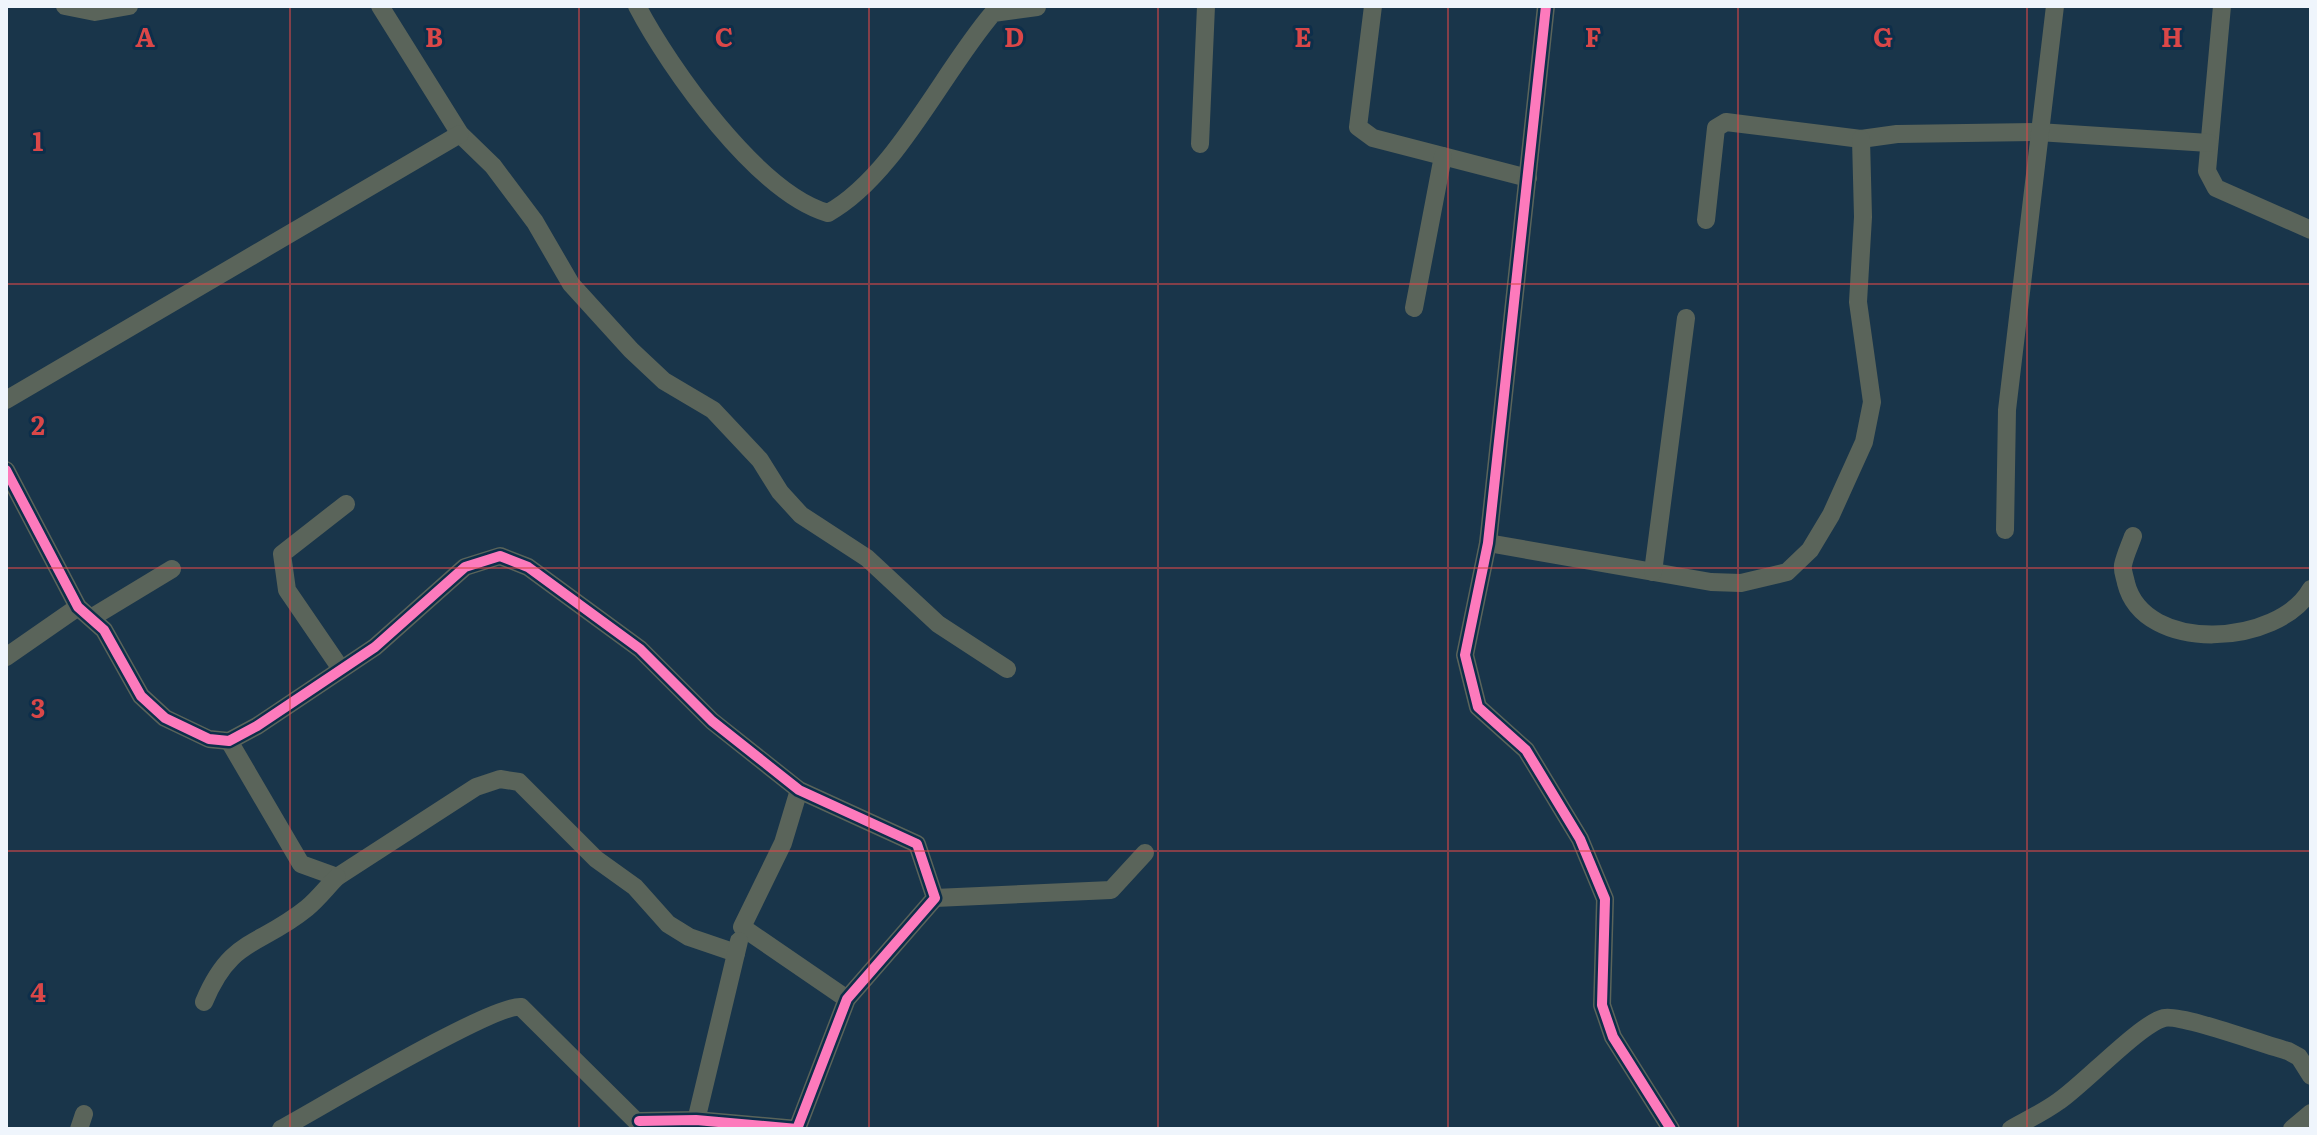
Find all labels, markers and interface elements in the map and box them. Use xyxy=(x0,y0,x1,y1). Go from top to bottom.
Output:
text: A xyxy=(135,16,155,55)
text: B xyxy=(425,16,443,55)
text: C xyxy=(715,16,733,55)
text: D xyxy=(1004,16,1024,55)
text: E xyxy=(1294,16,1312,55)
text: F xyxy=(1585,16,1601,55)
text: G xyxy=(1873,16,1893,55)
text: H xyxy=(2161,16,2183,55)
text: 1 xyxy=(33,120,44,159)
text: 2 xyxy=(31,404,45,443)
text: 3 xyxy=(31,687,45,726)
text: 4 xyxy=(30,971,46,1010)

